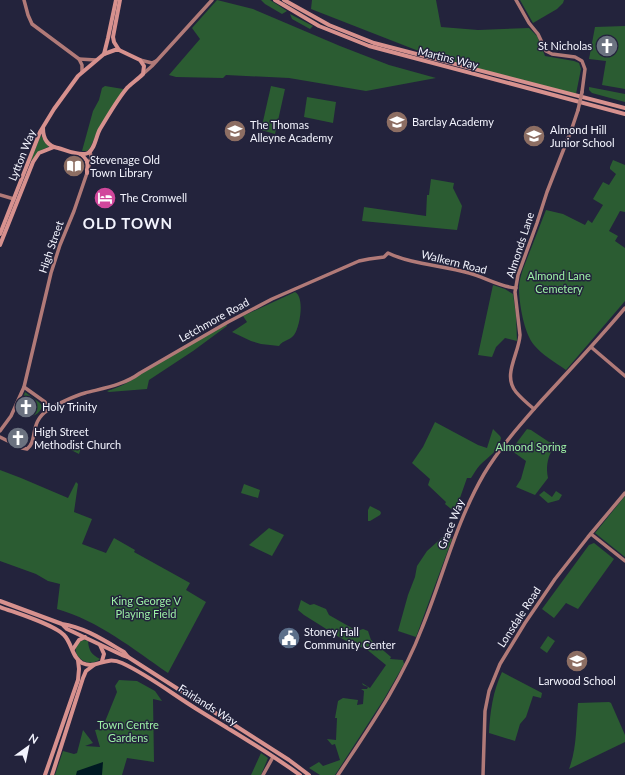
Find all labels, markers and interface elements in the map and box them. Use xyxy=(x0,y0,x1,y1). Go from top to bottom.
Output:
church icon: St Nicholas xyxy=(594,33,620,59)
place label: St Nicholas xyxy=(538,39,592,52)
street label: Martins Way xyxy=(417,44,480,71)
school or university icon: Barclay Academy xyxy=(384,109,410,135)
place label: Barclay Academy xyxy=(412,115,494,128)
school or university icon: The Thomas Alleyne Academy xyxy=(222,118,248,144)
place label: The Thomas Alleyne Academy xyxy=(250,118,333,144)
school or university icon: Almond Hill Junior School xyxy=(521,123,547,149)
place label: Almond Hill Junior School xyxy=(550,123,615,149)
street label: Lytton Way xyxy=(5,127,38,183)
library icon: Stevenage Old Town Library xyxy=(61,153,87,179)
place label: Stevenage Old Town Library xyxy=(90,153,160,179)
hotel icon: The Cromwell xyxy=(92,185,118,211)
place label: The Cromwell xyxy=(120,191,187,204)
street label: Almonds Lane xyxy=(503,210,536,279)
district label: OLD TOWN xyxy=(83,214,173,232)
street label: High Street xyxy=(35,219,66,275)
street label: Walkern Road xyxy=(420,247,488,276)
park label: Almond Lane Cemetery xyxy=(527,269,591,295)
street label: Letchmore Road xyxy=(176,295,251,344)
church icon: Holy Trinity xyxy=(13,394,39,420)
place label: Holy Trinity xyxy=(42,400,98,413)
church icon: High Street Methodist Church xyxy=(5,425,31,451)
place label: High Street Methodist Church xyxy=(34,425,121,451)
park label: Almond Spring xyxy=(496,440,567,453)
street label: Grace Way xyxy=(435,497,467,551)
street label: Lonsdale Road xyxy=(494,584,543,649)
park label: King George V Playing Field xyxy=(111,594,181,620)
public building icon: Stoney Hall Community Center xyxy=(276,625,302,651)
place label: Stoney Hall Community Center xyxy=(304,625,395,651)
school or university icon: Larwood School xyxy=(564,648,590,674)
place label: Larwood School xyxy=(538,674,616,687)
street label: Fairlands Way xyxy=(176,681,240,728)
park label: Town Centre Gardens xyxy=(97,718,159,744)
north arrow xyxy=(8,727,48,767)
text: N xyxy=(27,730,41,746)

